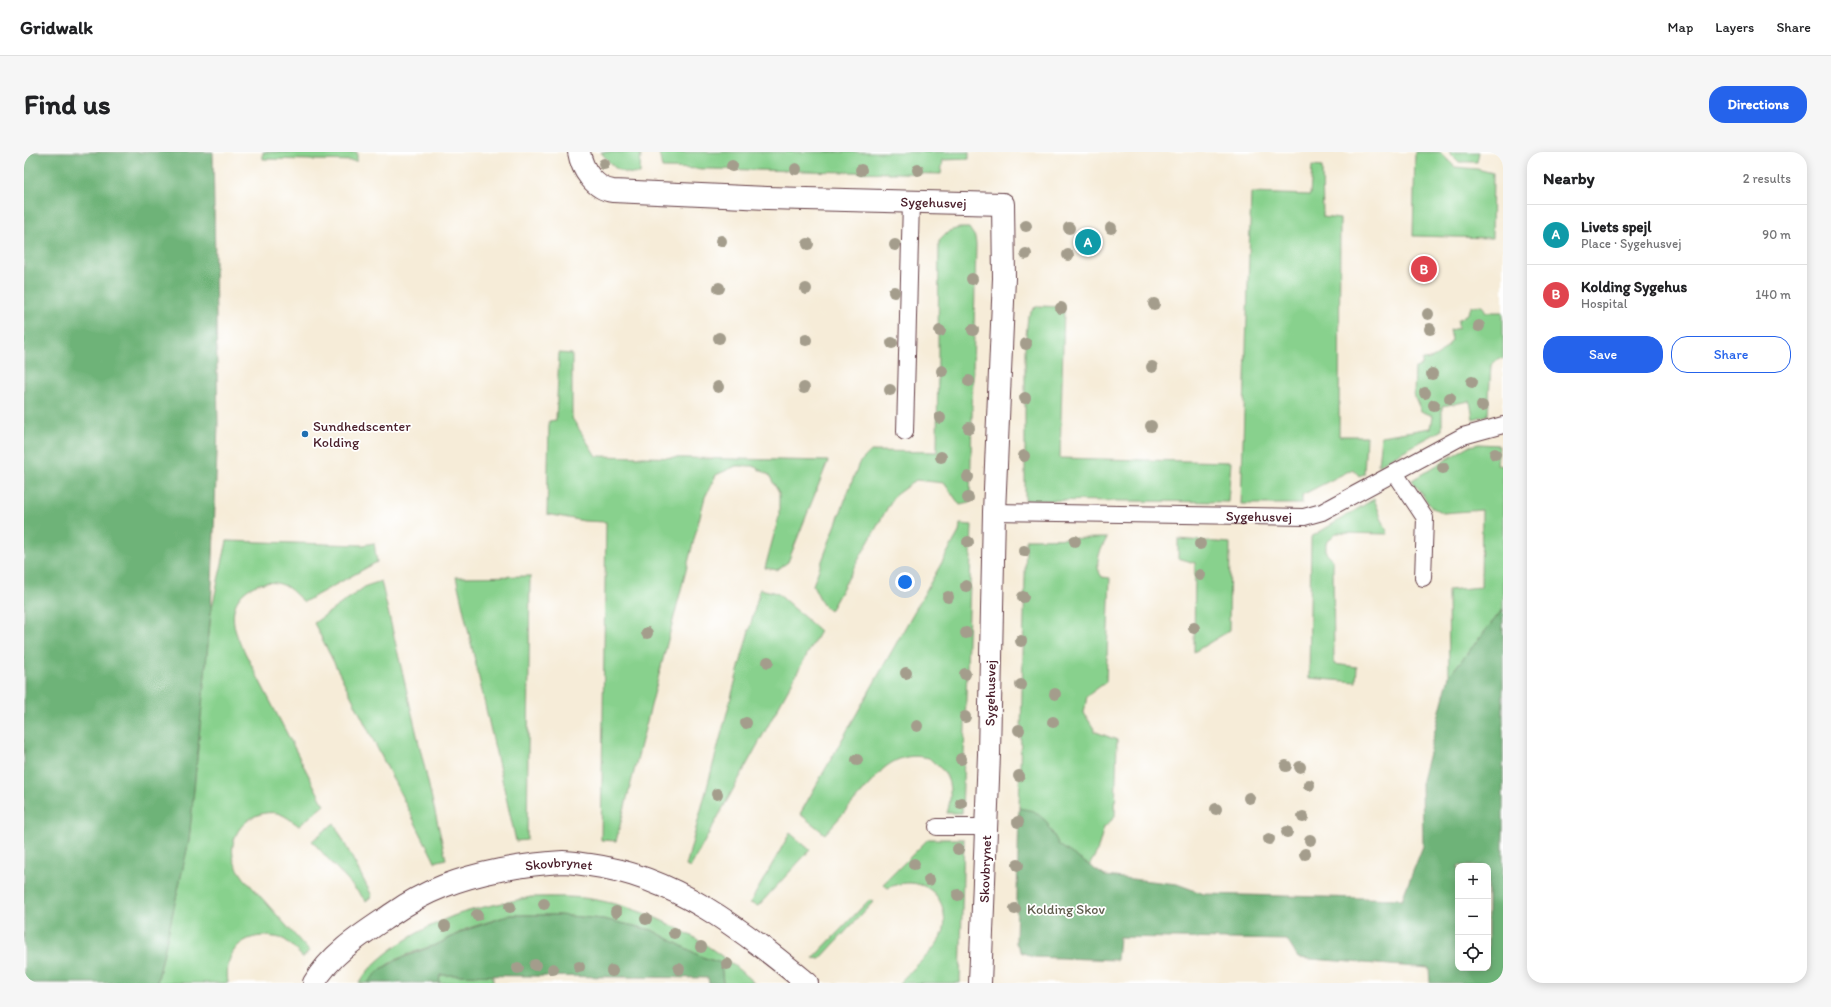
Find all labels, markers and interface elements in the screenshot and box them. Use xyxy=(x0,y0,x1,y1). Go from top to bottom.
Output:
text: Gridwalk xyxy=(20,16,93,39)
text: Map xyxy=(1668,19,1693,36)
text: Layers xyxy=(1715,19,1754,36)
text: Share xyxy=(1776,19,1811,36)
button: Directions xyxy=(1709,86,1807,123)
text: Find us xyxy=(24,87,111,121)
text: Nearby xyxy=(1543,168,1595,188)
text: 2 results xyxy=(1743,171,1791,186)
street label: Sygehusvej xyxy=(900,193,967,212)
text: Livets spejl xyxy=(1581,218,1651,236)
pin: A xyxy=(1075,227,1101,257)
text: A xyxy=(1552,227,1560,242)
text: 90 m xyxy=(1762,227,1791,242)
text: Place · Sygehusvej xyxy=(1581,236,1681,251)
pin: B xyxy=(1411,254,1437,284)
text: Kolding Sygehus xyxy=(1581,278,1687,296)
text: B xyxy=(1552,287,1560,302)
text: 140 m xyxy=(1755,287,1791,302)
text: Hospital xyxy=(1581,296,1628,311)
button: Save xyxy=(1543,336,1663,373)
button: Share xyxy=(1671,336,1791,373)
place label: Sundhedscenter Kolding xyxy=(313,418,411,451)
marker: Sundhedscenter Kolding xyxy=(300,429,310,439)
street label: Sygehusvej xyxy=(1226,508,1292,526)
your location xyxy=(895,572,915,592)
street label: Sygehusvej xyxy=(981,660,1000,726)
street label: Skovbrynet xyxy=(976,835,995,903)
street label: Skovbrynet xyxy=(524,854,594,875)
map controls xyxy=(1455,863,1491,971)
button: + xyxy=(1455,863,1491,899)
button: − xyxy=(1455,899,1491,935)
park label: Kolding Skov xyxy=(1027,901,1105,918)
button: locate xyxy=(1455,935,1491,971)

